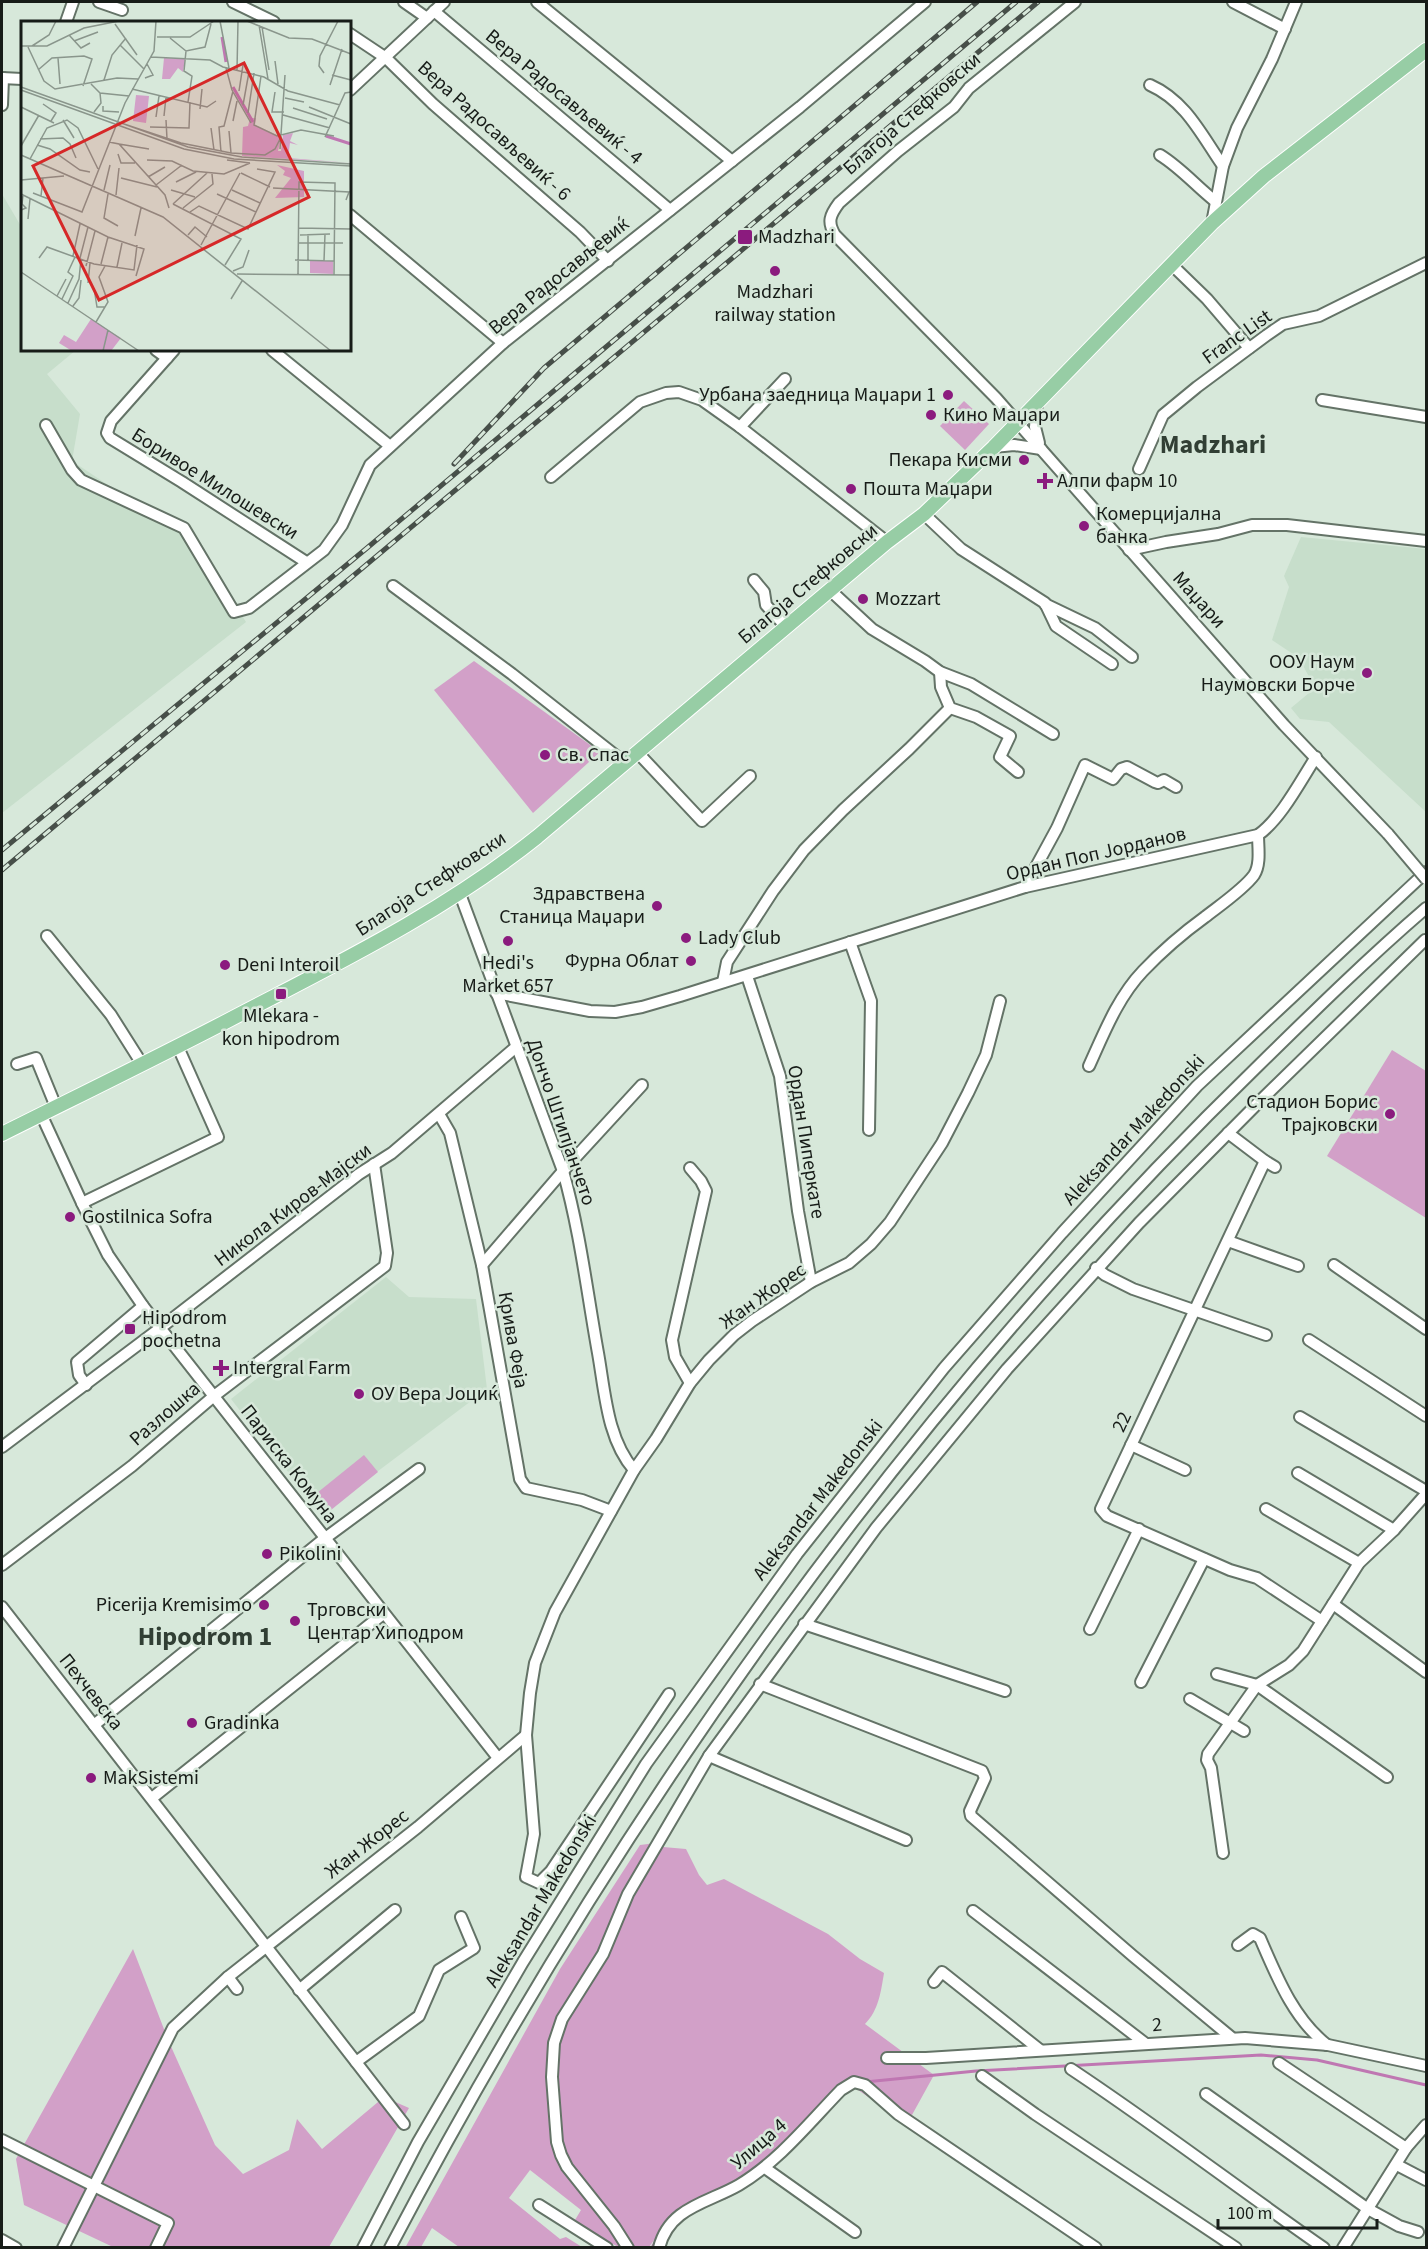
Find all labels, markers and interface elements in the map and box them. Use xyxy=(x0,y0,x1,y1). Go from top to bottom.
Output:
inset map xyxy=(21,21,351,351)
street label: Вера Радосављевиќ - 4 xyxy=(479,23,649,171)
street label: Благоја Стефковски xyxy=(837,46,987,182)
street label: Вера Радосављевиќ - 6 xyxy=(411,54,577,208)
street label: Вера Радосављевиќ xyxy=(483,210,635,342)
place label: Madzhari xyxy=(758,223,835,251)
marker: Madzhari xyxy=(736,228,754,246)
marker: Madzhari railway station xyxy=(768,264,782,278)
place label: Madzhari railway station xyxy=(714,278,836,329)
street label: Franc List xyxy=(1196,303,1278,371)
place label: Урбана заедница Маџари 1 xyxy=(699,381,936,409)
marker: Урбана заедница Маџари 1 xyxy=(941,388,955,402)
place label: Кино Маџари xyxy=(943,401,1060,429)
marker: Кино Маџари xyxy=(924,408,938,422)
street label: Боривое Милошевски xyxy=(126,421,304,547)
district label: Madzhari xyxy=(1160,426,1266,463)
place label: Пекара Кисми xyxy=(889,446,1012,474)
marker: Пекара Кисми xyxy=(1017,453,1031,467)
place label: Алпи фарм 10 xyxy=(1057,467,1177,495)
marker: Алпи фарм 10 xyxy=(1038,474,1052,488)
place label: Пошта Маџари xyxy=(863,475,993,503)
marker: Пошта Маџари xyxy=(844,482,858,496)
place label: Комерцијална банка xyxy=(1096,500,1221,551)
street label: Благоја Стефковски xyxy=(732,517,884,651)
marker: Комерцијална банка xyxy=(1077,519,1091,533)
street label: Маџари xyxy=(1166,565,1232,635)
place label: Mozzart xyxy=(875,585,941,613)
marker: Mozzart xyxy=(856,592,870,606)
place label: ООУ Наум Наумовски Борче xyxy=(1201,648,1355,699)
marker: ООУ Наум Наумовски Борче xyxy=(1360,666,1374,680)
place label: Св. Спас xyxy=(557,741,629,769)
marker: Св. Спас xyxy=(538,748,552,762)
street label: Ордан Поп Јорданов xyxy=(1003,820,1189,888)
street label: Благоја Стефковски xyxy=(350,825,512,943)
place label: Здравствена Станица Маџари xyxy=(499,880,645,931)
marker: Здравствена Станица Маџари xyxy=(650,899,664,913)
place label: Lady Club xyxy=(698,924,781,952)
marker: Lady Club xyxy=(679,931,693,945)
marker: Hedi's Market 657 xyxy=(501,934,515,948)
place label: Фурна Облат xyxy=(565,947,679,975)
place label: Hedi's Market 657 xyxy=(462,949,554,1000)
place label: Deni Interoil xyxy=(237,951,339,979)
marker: Фурна Облат xyxy=(684,954,698,968)
marker: Deni Interoil xyxy=(218,958,232,972)
marker: Mlekara - kon hipodrom xyxy=(274,987,288,1001)
place label: Mlekara - kon hipodrom xyxy=(222,1002,340,1053)
street label: Дончо Штипјанчето xyxy=(519,1035,603,1209)
street label: Aleksandar Makedonski xyxy=(1056,1048,1212,1212)
street label: Ордан Пиперкате xyxy=(780,1063,832,1221)
place label: Стадион Борис Трајковски xyxy=(1246,1088,1378,1139)
marker: Стадион Борис Трајковски xyxy=(1383,1107,1397,1121)
street label: Никола Киров-Мајски xyxy=(208,1136,378,1274)
place label: Gostilnica Sofra xyxy=(82,1203,213,1231)
marker: Gostilnica Sofra xyxy=(63,1210,77,1224)
street label: Жан Жорес xyxy=(714,1256,812,1336)
street label: Крива Феја xyxy=(491,1289,535,1391)
place label: Hipodrom pochetna xyxy=(142,1304,227,1355)
marker: Hipodrom pochetna xyxy=(123,1322,137,1336)
place label: Intergral Farm xyxy=(233,1354,351,1382)
marker: Intergral Farm xyxy=(214,1361,228,1375)
street label: Разлошка xyxy=(123,1375,207,1453)
place label: ОУ Вера Јоциќ xyxy=(371,1380,498,1408)
marker: ОУ Вера Јоциќ xyxy=(352,1387,366,1401)
street label: Париска Комуна xyxy=(234,1399,344,1529)
street label: 22 xyxy=(1105,1407,1139,1437)
street label: Aleksandar Makedonski xyxy=(746,1414,890,1586)
place label: Pikolini xyxy=(279,1540,342,1568)
marker: Pikolini xyxy=(260,1547,274,1561)
place label: Picerija Kremisimo xyxy=(96,1591,252,1619)
place label: Трговски Центар Хиподром xyxy=(307,1596,464,1647)
marker: Picerija Kremisimo xyxy=(257,1598,271,1612)
marker: Трговски Центар Хиподром xyxy=(288,1614,302,1628)
district label: Hipodrom 1 xyxy=(138,1618,272,1655)
street label: Пехчевска xyxy=(52,1648,130,1736)
place label: Gradinka xyxy=(204,1709,280,1737)
marker: Gradinka xyxy=(185,1716,199,1730)
place label: MakSistemi xyxy=(103,1764,199,1792)
marker: MakSistemi xyxy=(84,1771,98,1785)
street label: Жан Жорес xyxy=(319,1802,415,1886)
street label: Aleksandar Makedonski xyxy=(478,1809,604,1993)
street label: 2 xyxy=(1151,2011,1163,2039)
street label: Улица 4 xyxy=(725,2112,793,2176)
scale bar xyxy=(1218,2192,1377,2230)
text: 100 m xyxy=(1227,2201,1272,2226)

